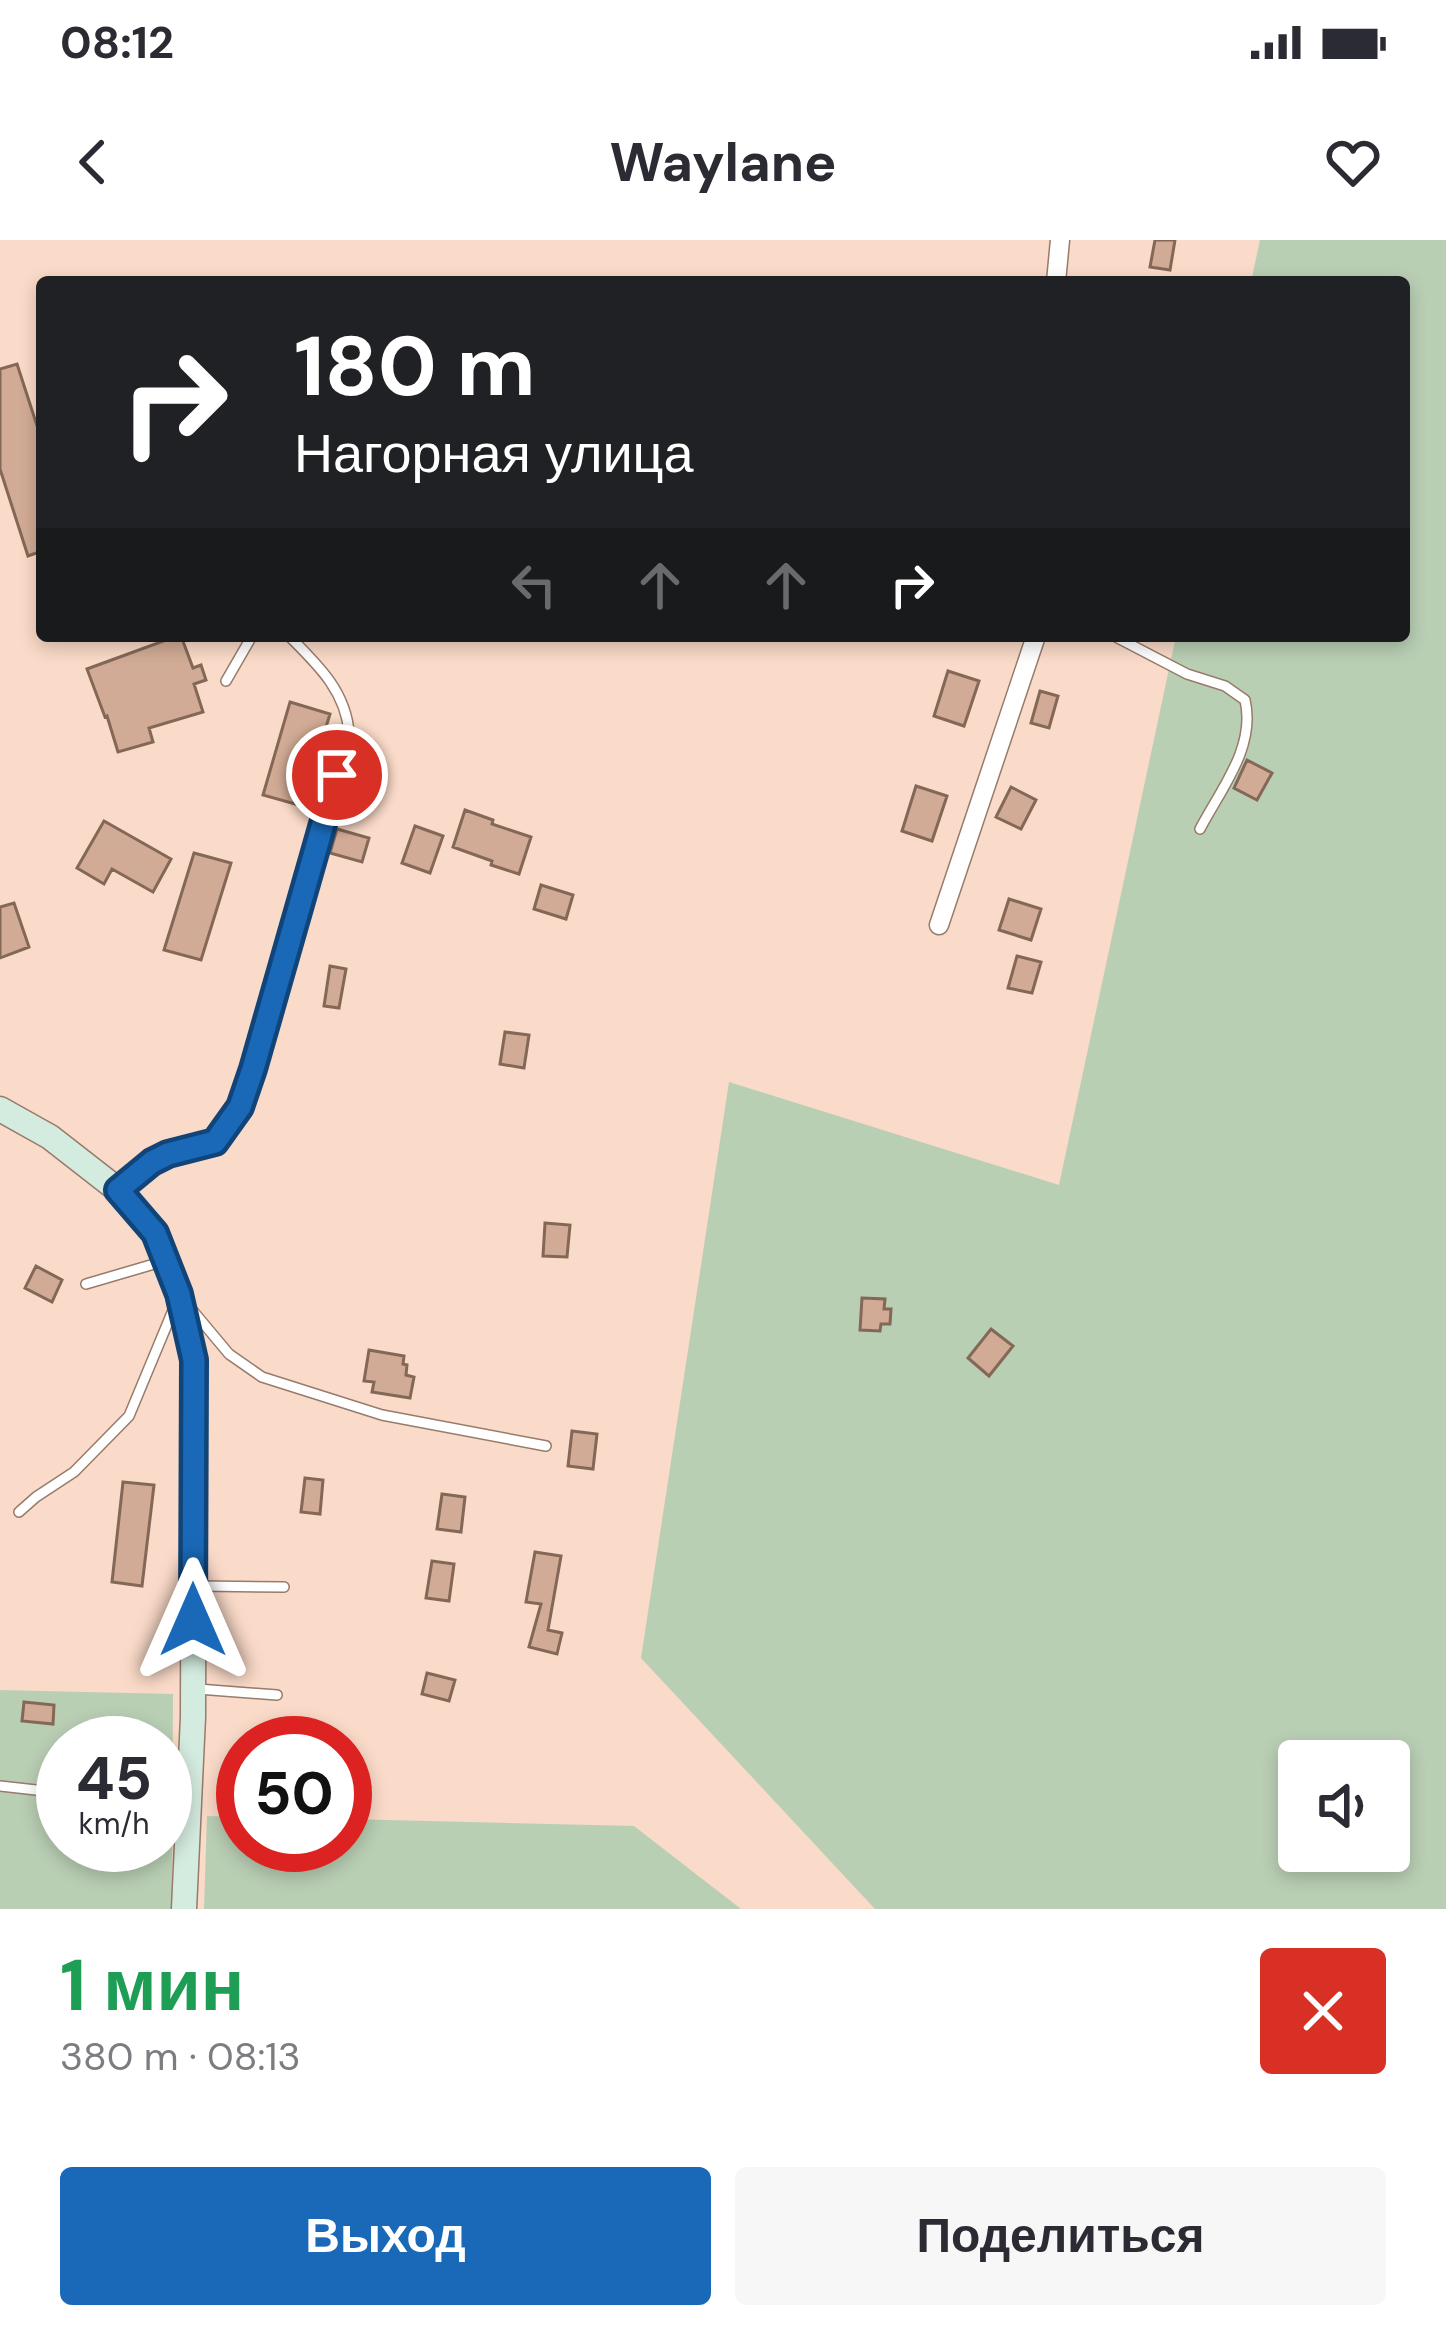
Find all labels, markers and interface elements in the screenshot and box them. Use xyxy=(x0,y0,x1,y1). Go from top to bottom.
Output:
text: 08:12 xyxy=(60,13,174,72)
text: Waylane xyxy=(610,127,836,198)
icon: back xyxy=(60,129,126,195)
icon: heart xyxy=(1320,129,1386,195)
text: 180 m xyxy=(294,312,536,421)
icon: right xyxy=(96,324,252,480)
text: Нагорная улица xyxy=(294,418,694,489)
icon: left xyxy=(501,552,567,618)
icon: ahead xyxy=(627,552,693,618)
icon: ahead xyxy=(753,552,819,618)
icon: right xyxy=(879,552,945,618)
pin xyxy=(286,724,388,826)
icon: arrive xyxy=(304,742,370,808)
position arrow xyxy=(130,1557,256,1683)
speed limit sign: 50 xyxy=(216,1716,372,1872)
text: 45 xyxy=(76,1739,152,1818)
map controls xyxy=(1278,1740,1410,1872)
button: sound xyxy=(1278,1740,1410,1872)
text: km/h xyxy=(79,1804,149,1843)
text: 1 мин xyxy=(60,1939,244,2032)
button: close xyxy=(1260,1948,1386,2074)
text: 380 m · 08:13 xyxy=(60,2031,301,2082)
button: Выход xyxy=(60,2167,711,2305)
button: Поделиться xyxy=(735,2167,1386,2305)

